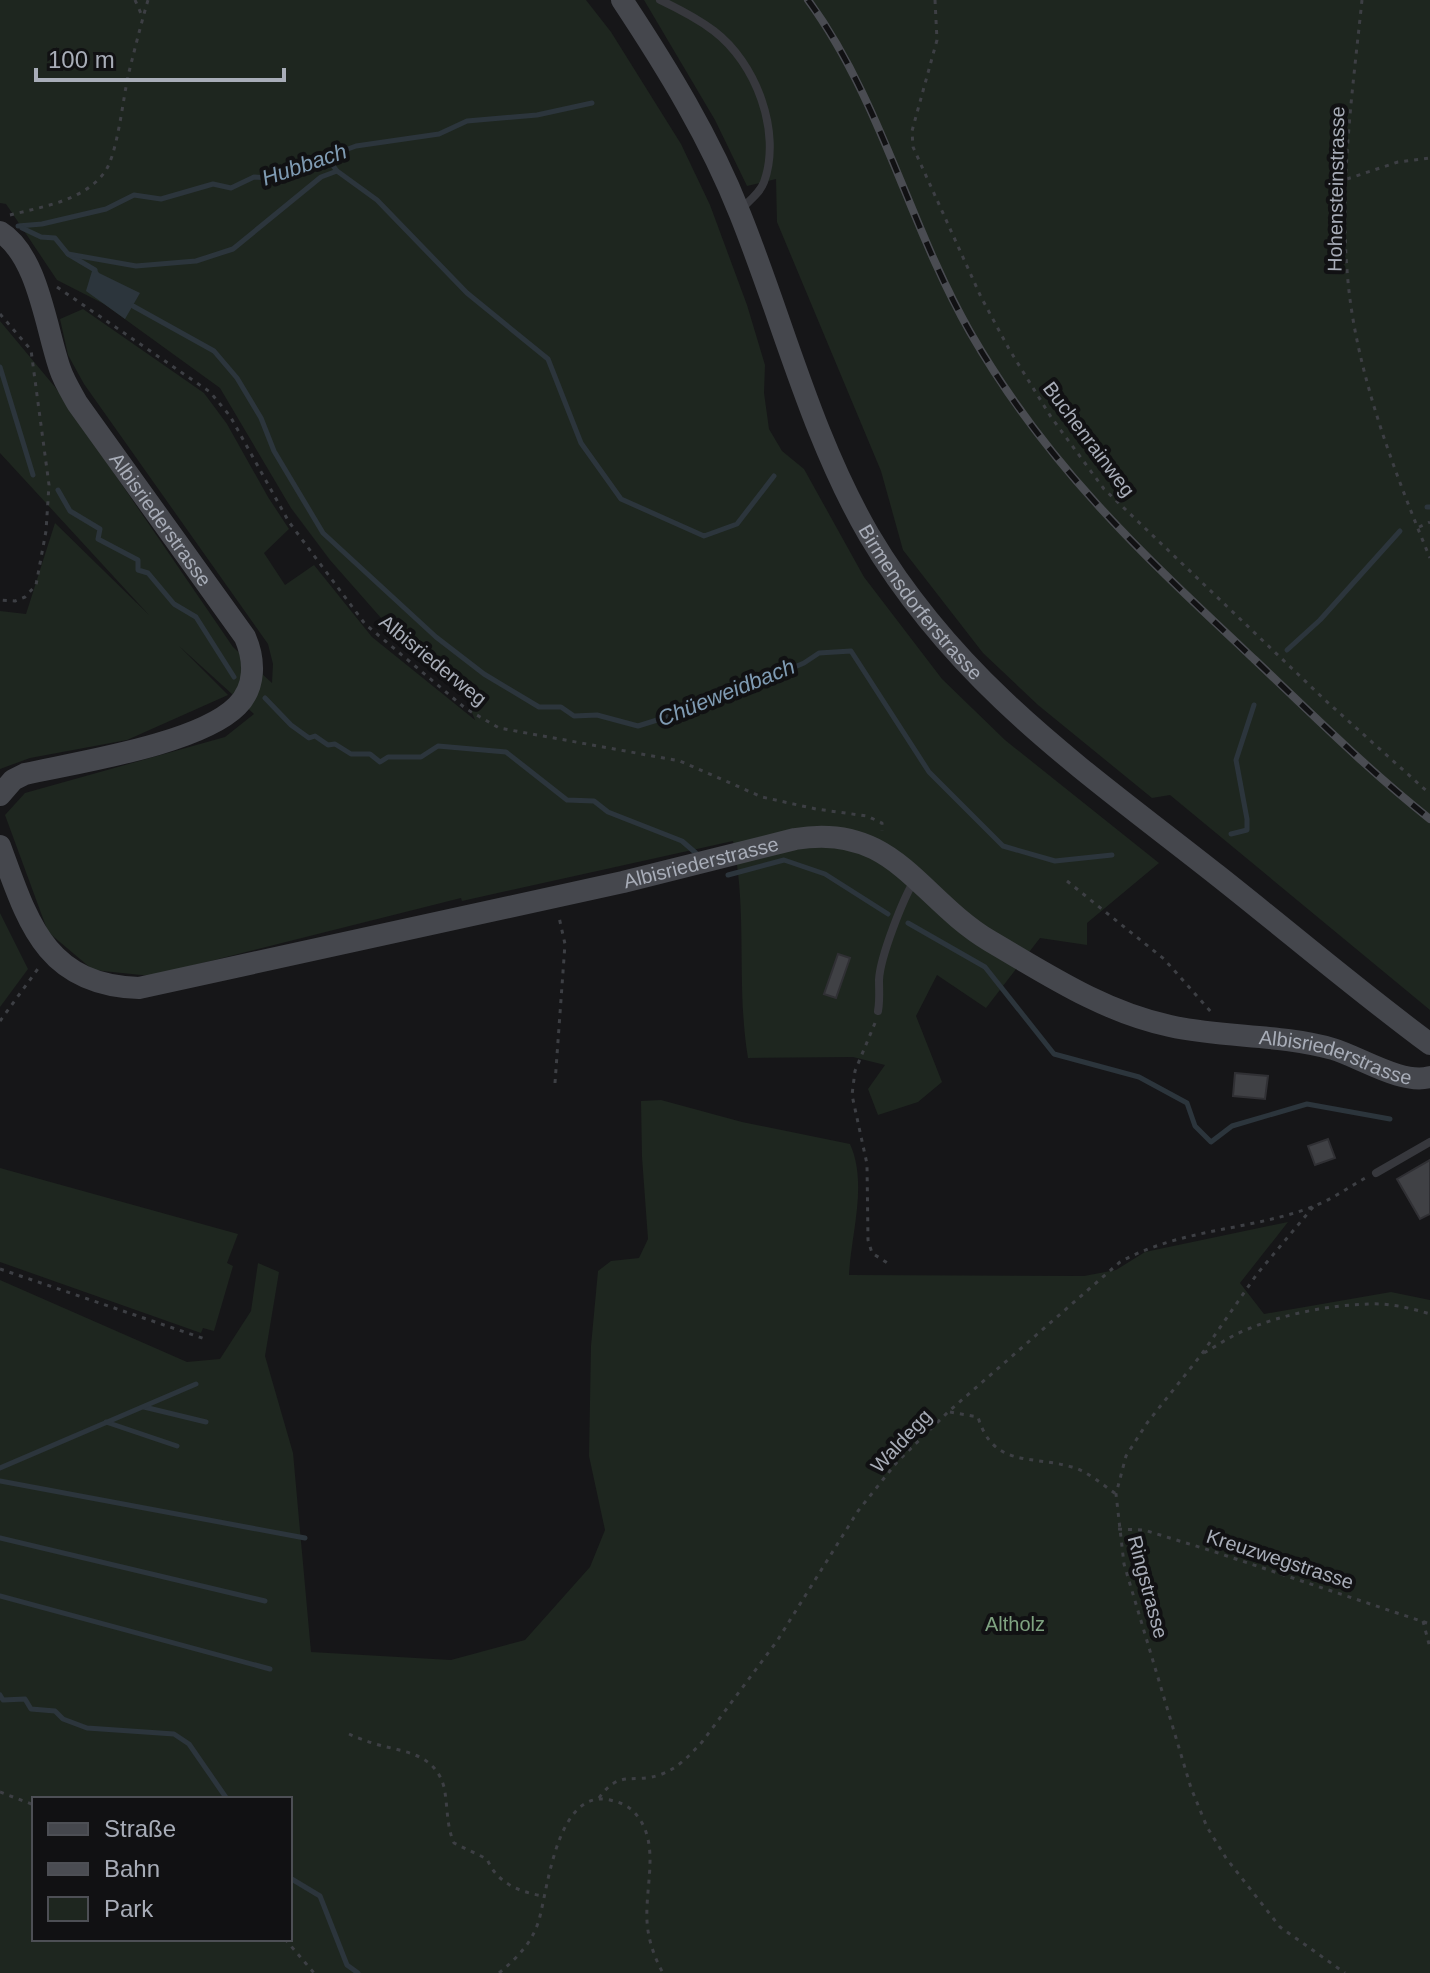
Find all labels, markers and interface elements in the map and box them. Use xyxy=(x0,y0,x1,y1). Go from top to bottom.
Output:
scale bar xyxy=(36,32,284,82)
text: 100 m xyxy=(48,46,115,73)
street label: Hohensteinstrasse xyxy=(1324,106,1348,272)
water label: Hubbach xyxy=(258,138,350,191)
street label: Buchenrainweg xyxy=(1039,377,1139,501)
street label: Albisriederstrasse xyxy=(105,448,216,590)
street label: Birmensdorferstrasse xyxy=(854,521,987,684)
street label: Albisriederweg xyxy=(375,610,491,710)
water label: Chüeweidbach xyxy=(654,654,798,731)
street label: Albisriederstrasse xyxy=(621,833,781,892)
street label: Albisriederstrasse xyxy=(1258,1026,1414,1089)
street label: Waldegg xyxy=(866,1405,936,1477)
street label: Kreuzwegstrasse xyxy=(1204,1525,1356,1593)
street label: Ringstrasse xyxy=(1124,1533,1172,1641)
park label: Altholz xyxy=(985,1613,1045,1635)
legend xyxy=(32,1797,292,1941)
text: Straße xyxy=(104,1815,176,1842)
text: Bahn xyxy=(104,1855,160,1882)
text: Park xyxy=(104,1895,154,1922)

